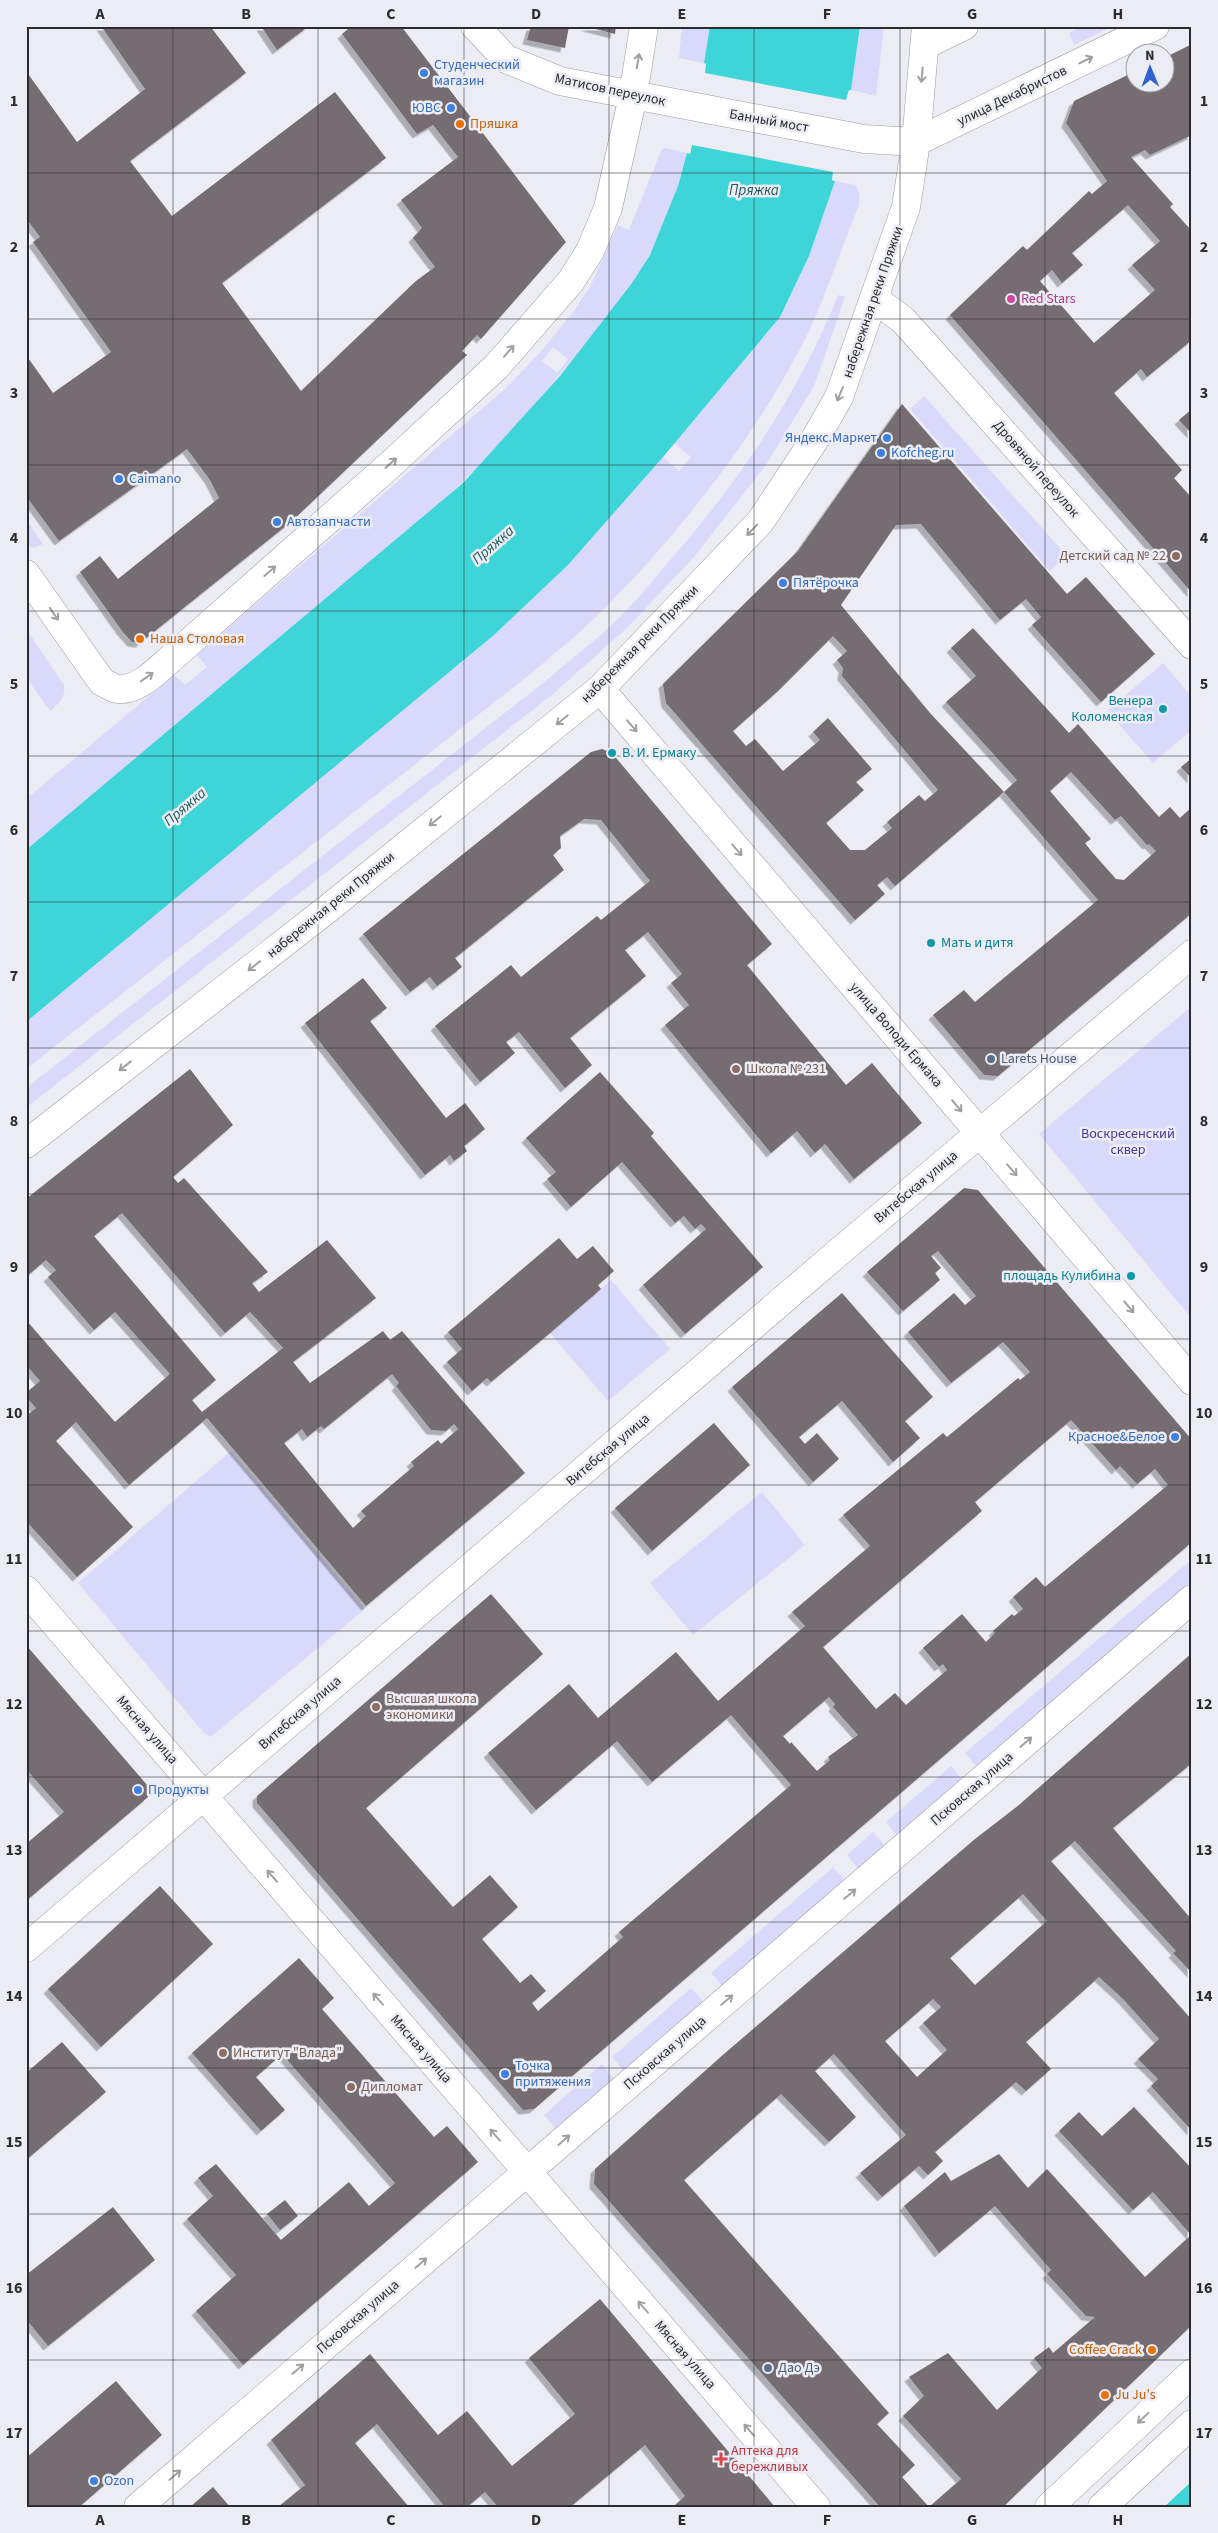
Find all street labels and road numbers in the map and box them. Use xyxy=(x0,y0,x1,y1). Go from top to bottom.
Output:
street label: улица Декабристов xyxy=(954,61,1070,131)
street label: Матисов переулок xyxy=(553,68,667,112)
street label: Банный мост xyxy=(728,104,811,138)
street label: набережная реки Пряжки xyxy=(838,223,908,381)
street label: Дровяной переулок xyxy=(988,416,1084,522)
street label: набережная реки Пряжки xyxy=(577,581,703,707)
street label: набережная реки Пряжки xyxy=(263,847,399,963)
street label: улица Володи Ермака xyxy=(845,978,947,1092)
street label: Витебская улица xyxy=(870,1146,962,1228)
street label: Витебская улица xyxy=(562,1409,654,1491)
street label: Витебская улица xyxy=(254,1671,346,1755)
street label: Мясная улица xyxy=(111,1691,183,1769)
street label: Псковская улица xyxy=(926,1747,1018,1831)
street label: Мясная улица xyxy=(385,2010,457,2088)
street label: Псковская улица xyxy=(619,2011,711,2095)
street label: Псковская улица xyxy=(312,2275,404,2359)
street label: Мясная улица xyxy=(649,2316,721,2394)

